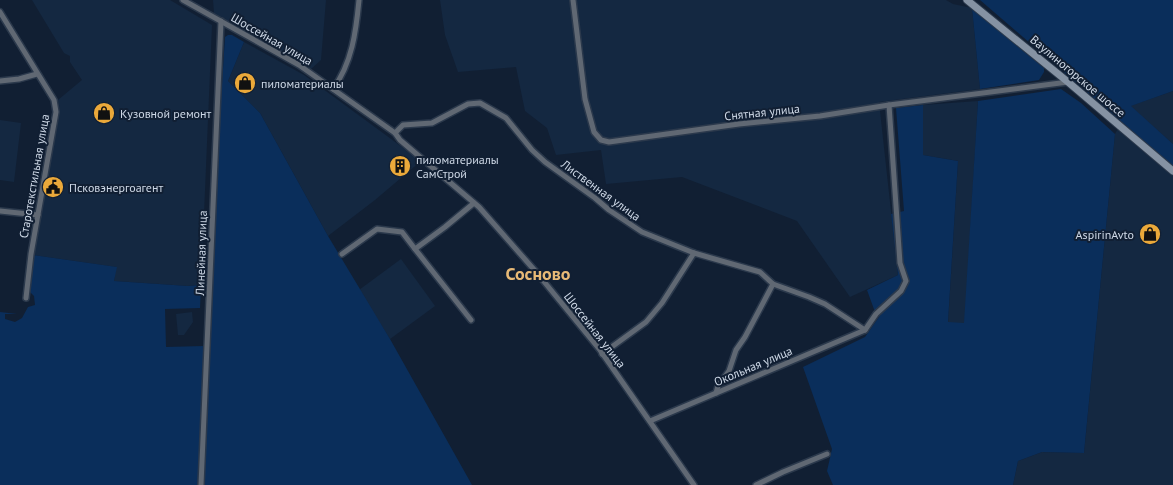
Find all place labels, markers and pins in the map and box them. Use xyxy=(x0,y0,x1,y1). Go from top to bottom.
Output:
shop icon: пиломатериалы xyxy=(233,71,257,95)
place label: пиломатериалы xyxy=(261,76,344,91)
shop icon: Кузовной ремонт xyxy=(92,101,116,125)
place label: Кузовной ремонт xyxy=(120,106,212,121)
place label: пиломатериалы СамСтрой xyxy=(416,152,499,181)
building icon: пиломатериалы СамСтрой xyxy=(388,154,412,178)
public building icon: Псковэнергоагент xyxy=(41,175,65,199)
place label: Псковэнергоагент xyxy=(69,180,163,195)
shop icon: AspirinAvto xyxy=(1138,222,1162,246)
place label: AspirinAvto xyxy=(1076,227,1134,242)

